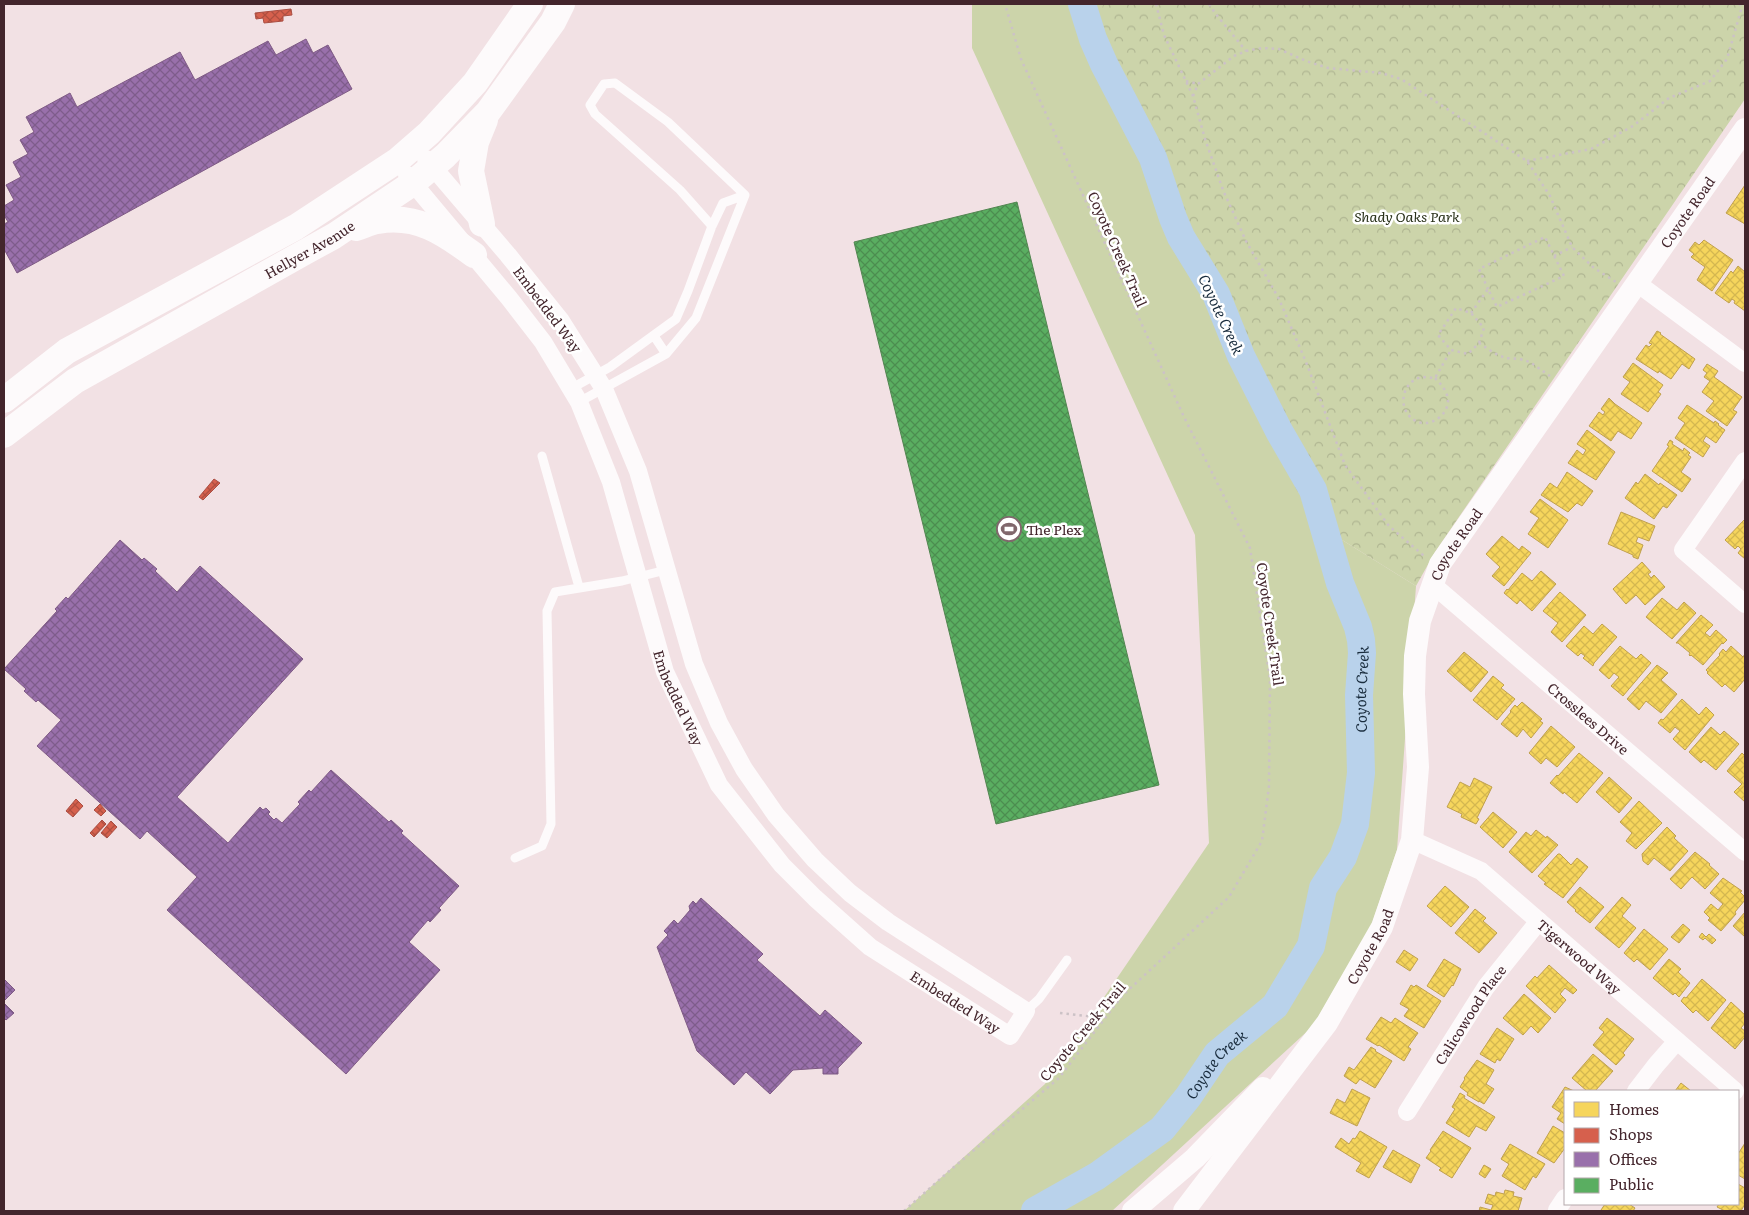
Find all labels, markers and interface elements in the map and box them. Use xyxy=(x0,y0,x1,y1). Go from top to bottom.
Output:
street label: Coyote Road xyxy=(1655,172,1719,252)
street label: Coyote Creek Trail xyxy=(1084,188,1153,310)
park label: Shady Oaks Park xyxy=(1354,206,1460,226)
street label: Hellyer Avenue xyxy=(260,215,358,283)
street label: Embedded Way xyxy=(509,262,588,357)
water label: Coyote Creek xyxy=(1193,270,1251,359)
street label: Coyote Road xyxy=(1425,503,1487,583)
sports icon: The Plex xyxy=(996,516,1022,542)
place label: The Plex xyxy=(1026,519,1081,539)
street label: Coyote Creek Trail xyxy=(1252,561,1290,687)
water label: Coyote Creek xyxy=(1347,645,1374,733)
street label: Embedded Way xyxy=(649,647,709,750)
street label: Crosslees Drive xyxy=(1543,677,1634,759)
street label: Coyote Road xyxy=(1341,906,1398,988)
street label: Tigerwood Way xyxy=(1533,914,1627,999)
street label: Calicowood Place xyxy=(1430,960,1510,1068)
street label: Embedded Way xyxy=(907,965,1005,1038)
street label: Coyote Creek Trail xyxy=(1034,977,1130,1085)
water label: Coyote Creek xyxy=(1179,1023,1252,1103)
legend xyxy=(1564,1090,1739,1205)
text: Homes xyxy=(1609,1097,1659,1120)
text: Shops xyxy=(1609,1122,1652,1145)
text: Offices xyxy=(1609,1147,1657,1170)
text: Public xyxy=(1609,1172,1654,1195)

